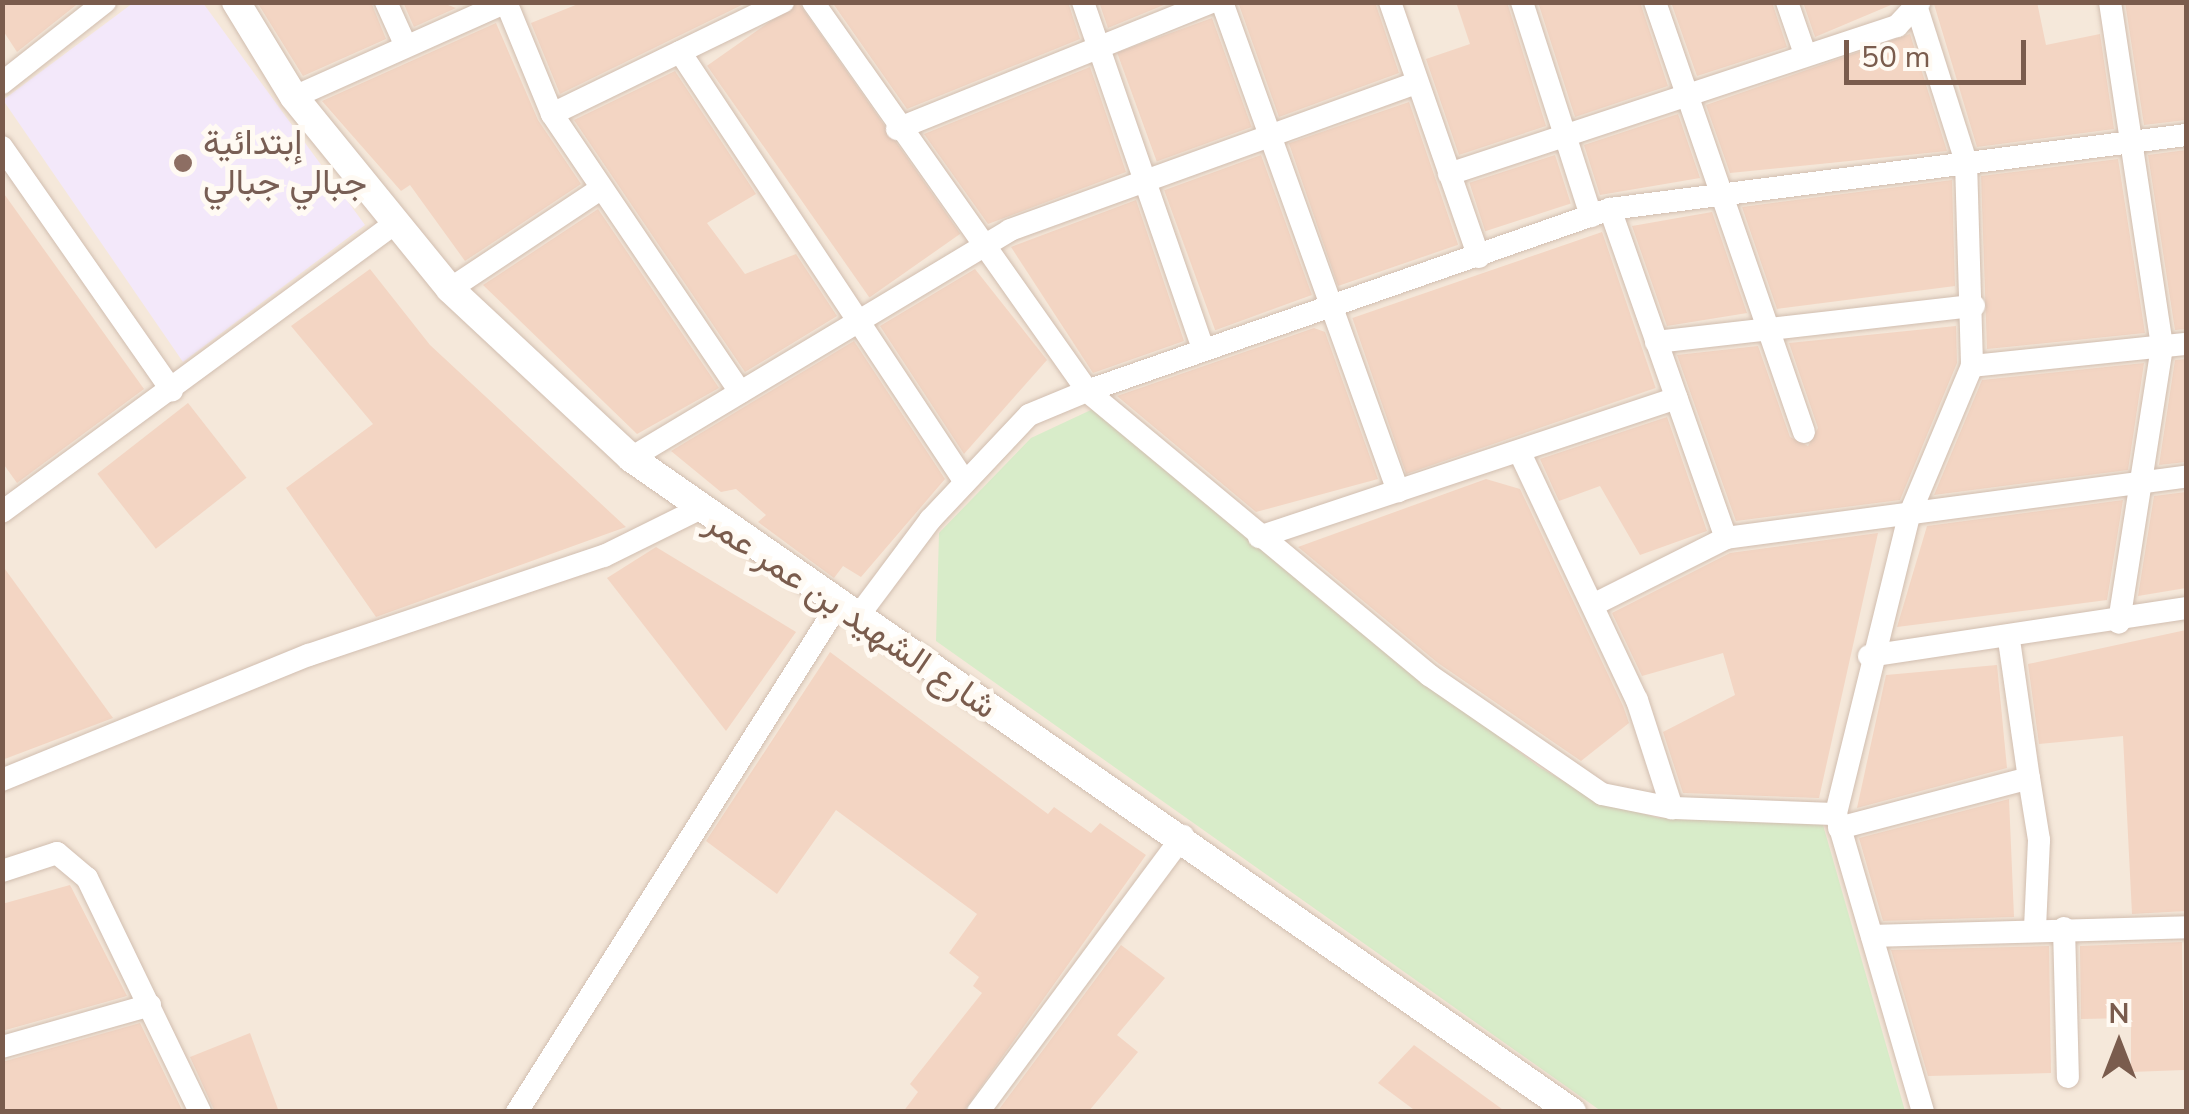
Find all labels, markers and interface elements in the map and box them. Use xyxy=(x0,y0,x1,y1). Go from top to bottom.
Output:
scale bar xyxy=(1849,20,2032,82)
text: 50 m xyxy=(1861,37,1930,78)
place label: إبتدائية جبالي جبالي xyxy=(203,122,367,204)
marker: إبتدائية جبالي جبالي xyxy=(172,152,194,174)
street label: شارع الشهيد بن عمر عمر xyxy=(697,502,1005,728)
north arrow xyxy=(2069,994,2169,1094)
text: N xyxy=(2109,995,2129,1033)

